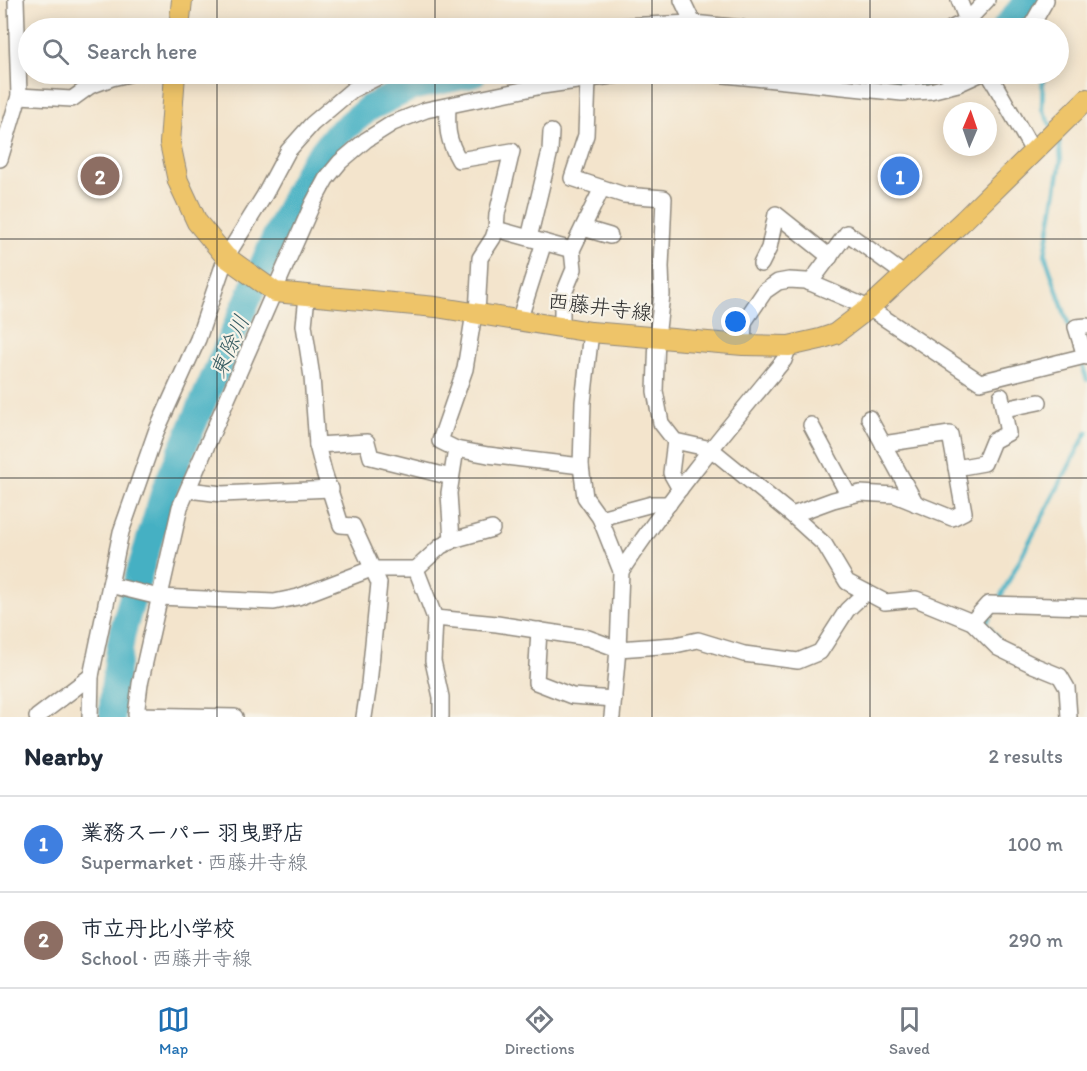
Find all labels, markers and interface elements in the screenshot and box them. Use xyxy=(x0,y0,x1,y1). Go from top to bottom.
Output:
search box xyxy=(18,18,1069,84)
icon: search xyxy=(39,35,72,68)
text: Search here xyxy=(87,38,197,65)
north arrow xyxy=(943,102,997,156)
pin: 2 xyxy=(80,154,120,198)
pin: 1 xyxy=(880,154,920,198)
street label: 西藤井寺線 xyxy=(546,288,654,325)
your location xyxy=(721,307,750,336)
water label: 東除川 xyxy=(204,311,255,382)
text: Nearby xyxy=(24,740,103,772)
text: 2 results xyxy=(989,744,1063,768)
text: 業務スーパー 羽曳野店 xyxy=(81,819,305,846)
text: 1 xyxy=(39,832,48,856)
text: 100 m xyxy=(1008,832,1063,856)
text: Supermarket · 西藤井寺線 xyxy=(81,850,307,874)
text: 市立丹比小学校 xyxy=(81,915,235,942)
text: 2 xyxy=(38,928,49,952)
text: 290 m xyxy=(1008,928,1063,952)
text: School · 西藤井寺線 xyxy=(81,946,252,970)
tab: Map xyxy=(157,1003,190,1058)
tab: Directions xyxy=(504,1003,575,1058)
tab: Saved xyxy=(889,1003,930,1058)

